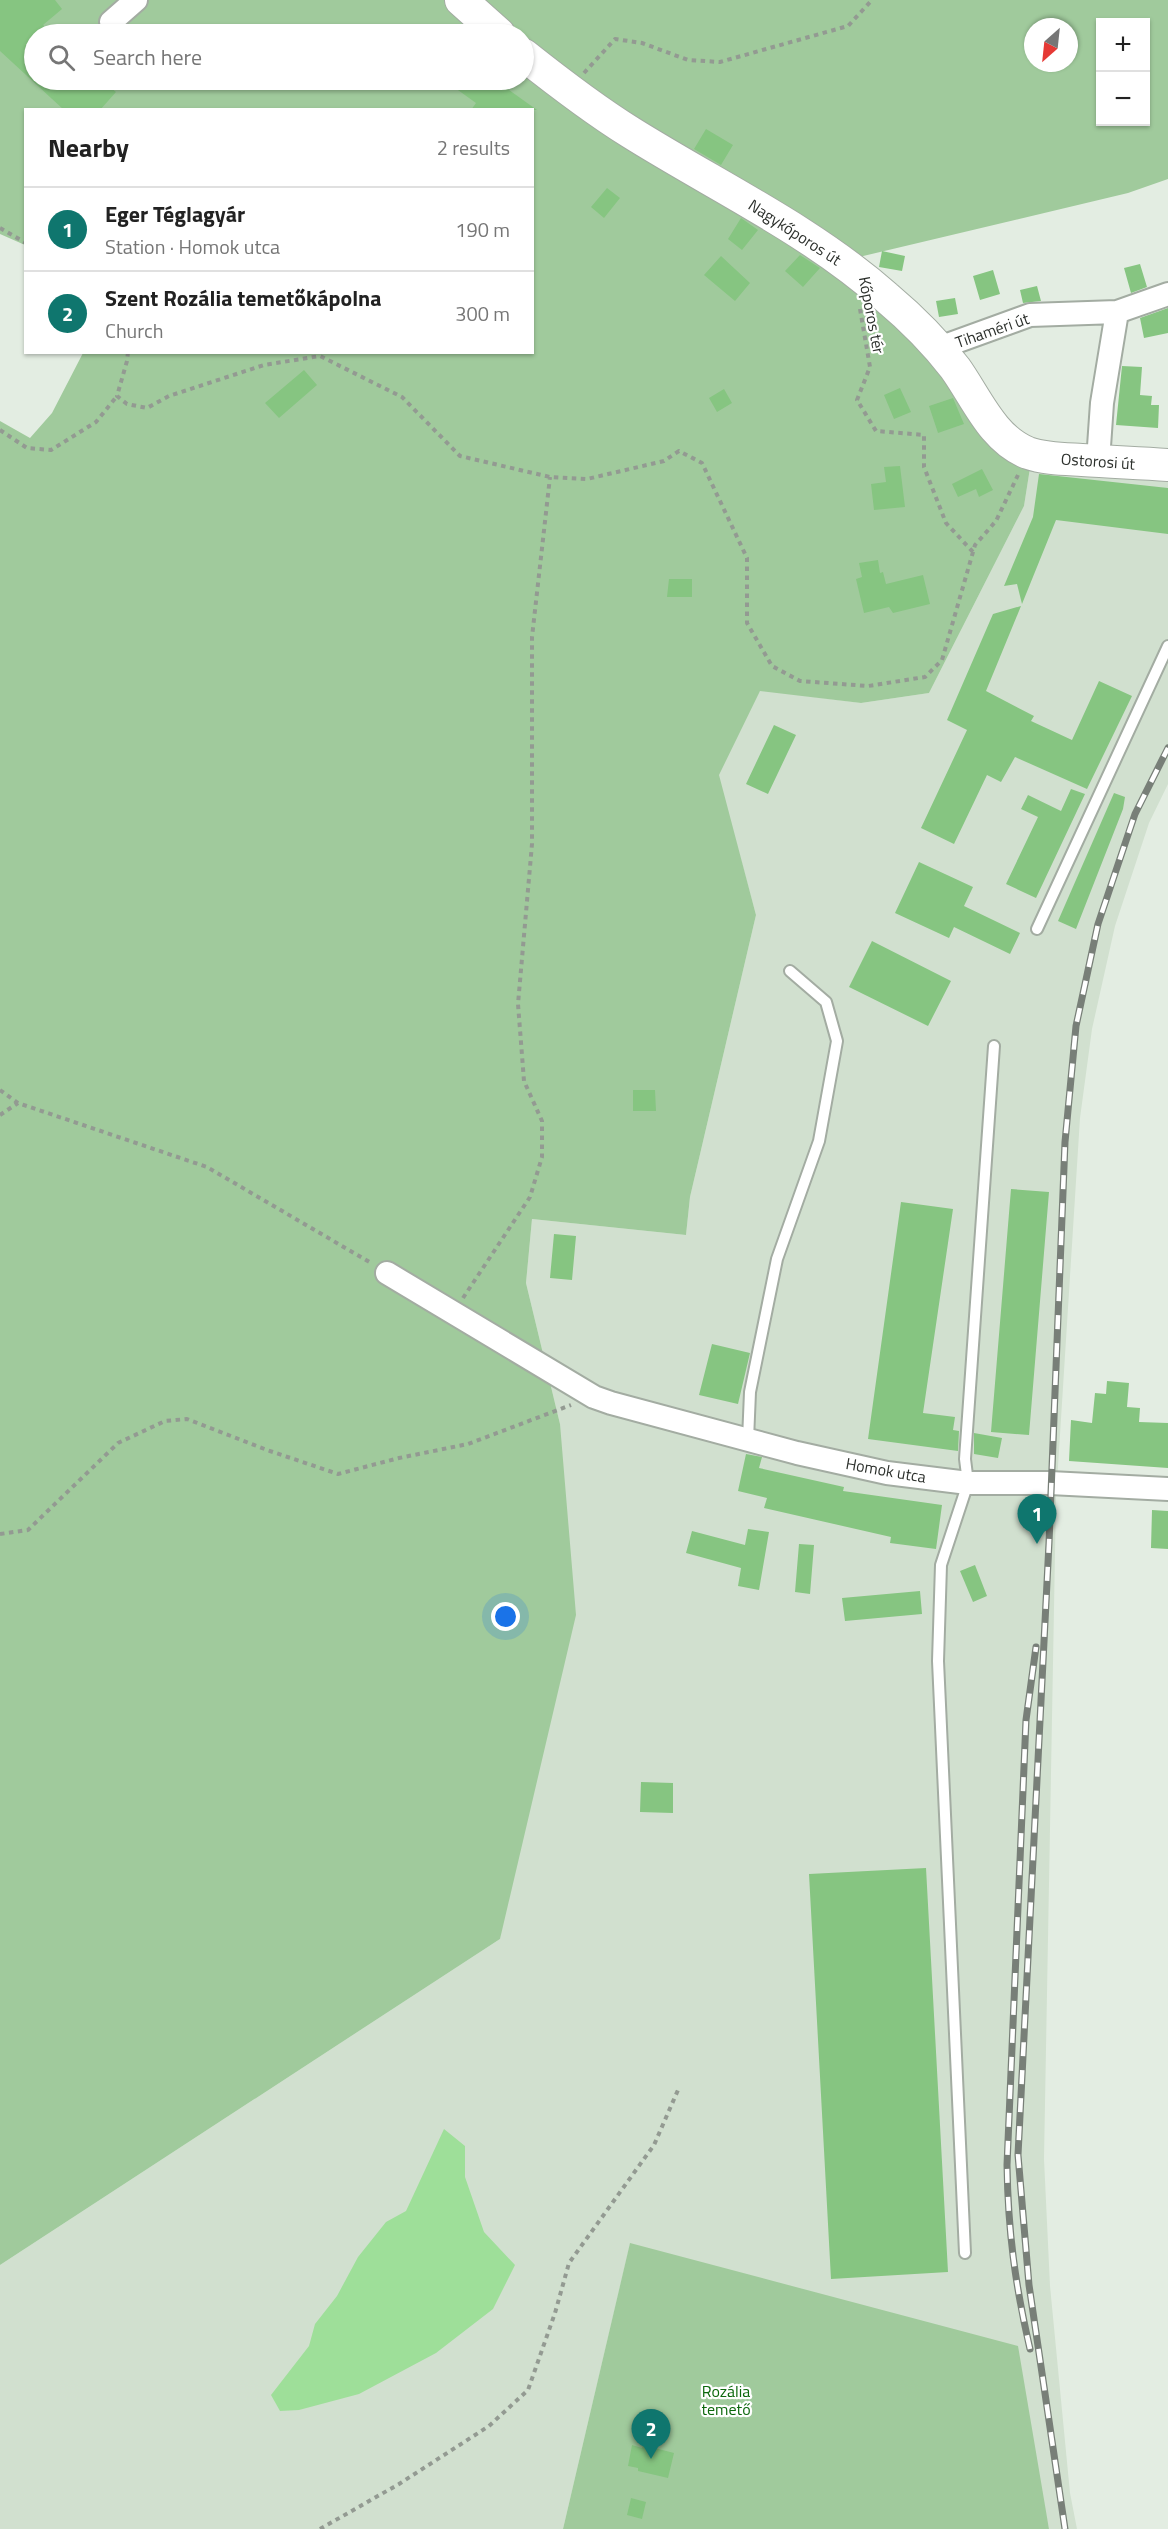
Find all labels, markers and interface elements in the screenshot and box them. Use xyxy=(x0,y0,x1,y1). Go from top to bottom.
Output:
north arrow xyxy=(1024,18,1078,72)
map controls xyxy=(1096,18,1150,126)
button: + xyxy=(1096,18,1150,72)
search box xyxy=(24,24,534,90)
text: Search here xyxy=(93,40,202,74)
icon: search xyxy=(45,41,78,74)
button: − xyxy=(1096,72,1150,126)
text: Nearby xyxy=(48,128,129,167)
text: 2 results xyxy=(437,132,510,163)
street label: Nagykőporos út xyxy=(744,193,847,271)
text: Eger Téglagyár xyxy=(105,197,245,231)
text: 1 xyxy=(62,214,73,245)
text: 190 m xyxy=(455,214,510,245)
text: Station · Homok utca xyxy=(105,231,280,262)
street label: Kőporos tér xyxy=(853,274,891,356)
text: Szent Rozália temetőkápolna xyxy=(105,281,382,315)
text: 2 xyxy=(62,298,73,329)
text: 300 m xyxy=(455,298,510,329)
street label: Tihaméri út xyxy=(952,306,1033,354)
text: Church xyxy=(105,315,163,346)
street label: Ostorosi út xyxy=(1060,446,1136,476)
street label: Homok utca xyxy=(844,1451,928,1489)
pin: 1 xyxy=(1018,1494,1056,1544)
your location xyxy=(491,1602,520,1631)
park label: Rozália temető xyxy=(701,2379,751,2421)
pin: 2 xyxy=(632,2410,670,2459)

